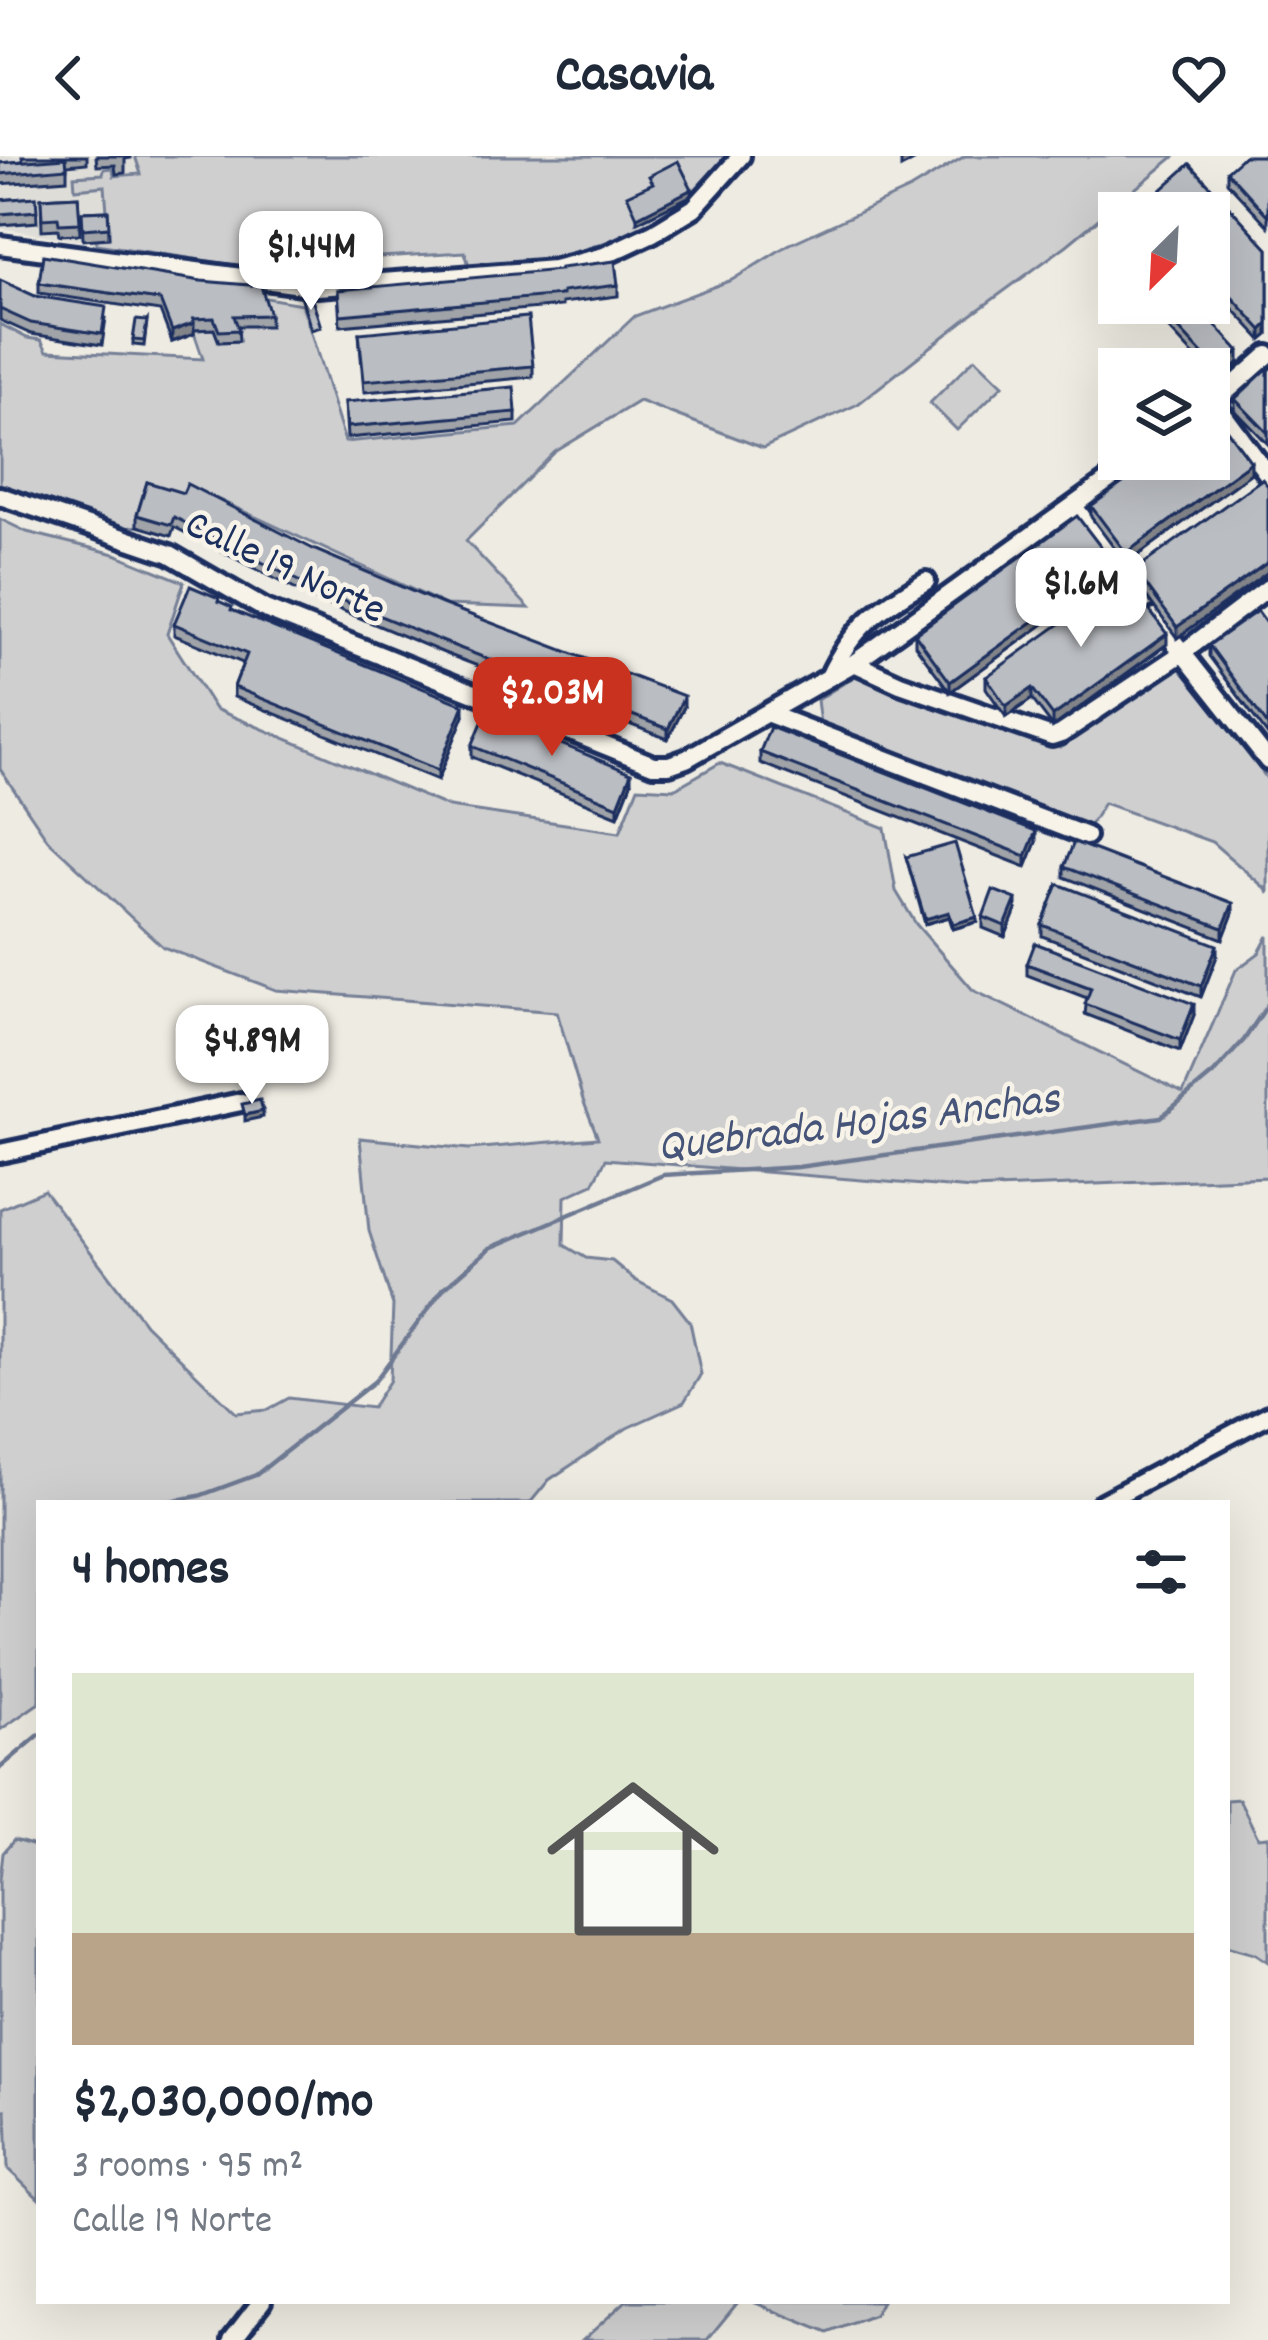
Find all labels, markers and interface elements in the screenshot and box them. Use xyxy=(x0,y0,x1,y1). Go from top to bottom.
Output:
text: Casavia xyxy=(555,40,713,117)
icon: back xyxy=(36,45,102,111)
icon: heart xyxy=(1166,45,1232,111)
north arrow xyxy=(1098,192,1230,324)
map controls xyxy=(1098,192,1230,480)
pin: $1.44M xyxy=(213,211,409,313)
text: $1.44M xyxy=(266,222,356,277)
button: layers xyxy=(1098,348,1230,480)
street label: Calle 19 Norte xyxy=(174,497,394,643)
pin: $1.6M xyxy=(997,548,1165,650)
text: $1.6M xyxy=(1043,559,1119,614)
pin: $2.03M xyxy=(454,657,650,759)
text: $2.03M xyxy=(500,668,604,723)
pin: $4.89M xyxy=(154,1005,350,1107)
text: $4.89M xyxy=(203,1016,301,1071)
water label: Quebrada Hojas Anchas xyxy=(654,1069,1066,1182)
text: 4 homes xyxy=(72,1536,230,1608)
icon: filters xyxy=(1128,1539,1194,1605)
icon: home xyxy=(525,1751,741,1967)
text: $2,030,000/mo xyxy=(72,2069,373,2141)
text: 3 rooms · 95 m² xyxy=(72,2141,303,2196)
text: Calle 19 Norte xyxy=(72,2196,272,2251)

